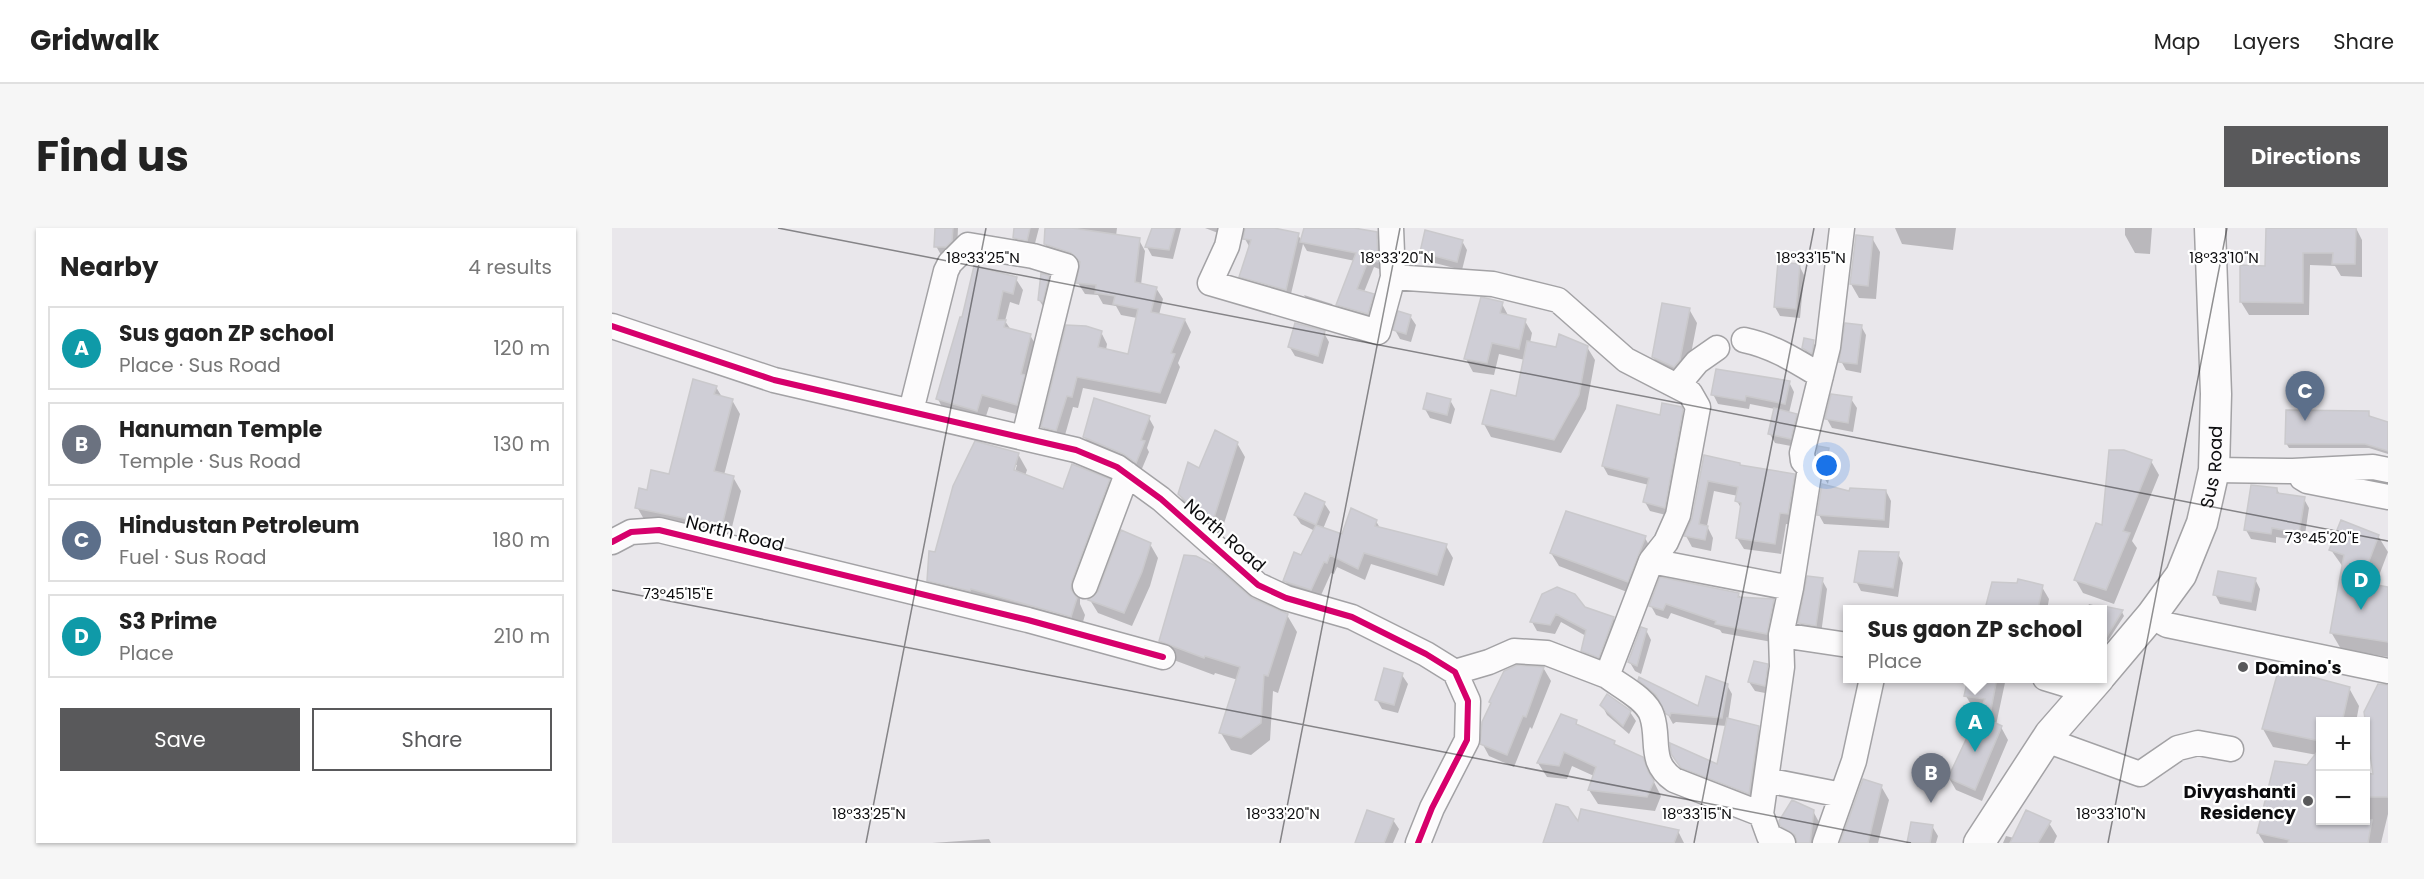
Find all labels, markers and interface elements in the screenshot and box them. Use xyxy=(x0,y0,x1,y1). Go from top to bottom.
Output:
text: Gridwalk xyxy=(30,21,159,60)
text: Map xyxy=(2154,27,2200,56)
text: Layers xyxy=(2233,27,2300,56)
text: Share xyxy=(2333,27,2394,56)
button: Directions xyxy=(2224,126,2388,187)
text: Find us xyxy=(36,127,189,186)
text: 18°33'25"N xyxy=(946,247,1020,268)
text: 18°33'20"N xyxy=(1360,247,1434,268)
text: 18°33'15"N xyxy=(1776,247,1846,268)
text: 18°33'10"N xyxy=(2189,247,2259,268)
text: Nearby xyxy=(60,249,158,285)
text: 4 results xyxy=(468,253,552,281)
text: Sus gaon ZP school xyxy=(119,318,334,349)
text: A xyxy=(74,334,89,362)
text: 120 m xyxy=(494,334,550,362)
text: Place · Sus Road xyxy=(119,351,281,379)
pin: C xyxy=(2286,372,2324,421)
text: Hanuman Temple xyxy=(119,414,322,445)
street label: Sus Road xyxy=(2193,425,2228,511)
text: B xyxy=(75,430,88,458)
text: 130 m xyxy=(493,430,550,458)
text: Temple · Sus Road xyxy=(119,447,301,475)
your location xyxy=(1812,451,1841,480)
street label: North Road xyxy=(1179,493,1271,577)
street label: North Road xyxy=(683,509,787,557)
text: Hindustan Petroleum xyxy=(119,510,360,541)
text: C xyxy=(74,526,89,554)
text: 180 m xyxy=(492,526,550,554)
text: 73°45'20"E xyxy=(2285,527,2359,548)
text: Fuel · Sus Road xyxy=(119,543,266,571)
pin: D xyxy=(2342,560,2380,610)
text: 73°45'15"E xyxy=(643,583,713,604)
popup xyxy=(1843,605,2107,683)
text: S3 Prime xyxy=(119,606,217,637)
text: Sus gaon ZP school xyxy=(1867,614,2083,645)
text: D xyxy=(74,622,89,650)
text: 210 m xyxy=(494,622,550,650)
text: Place xyxy=(119,639,174,667)
text: Place xyxy=(1867,647,1922,675)
place label: Domino's xyxy=(2255,655,2342,680)
marker: Domino's xyxy=(2236,660,2250,674)
pin: A xyxy=(1956,702,1994,752)
button: Save xyxy=(60,708,300,771)
button: Share xyxy=(312,708,552,771)
map controls xyxy=(2316,717,2370,825)
button: + xyxy=(2316,717,2370,771)
pin: B xyxy=(1912,754,1950,803)
button: − xyxy=(2316,771,2370,825)
place label: Divyashanti Residency xyxy=(2184,779,2297,825)
marker: Divyashanti Residency xyxy=(2301,794,2315,808)
text: 18°33'25"N xyxy=(832,803,906,824)
text: 18°33'20"N xyxy=(1246,803,1320,824)
text: 18°33'15"N xyxy=(1662,803,1732,824)
text: 18°33'10"N xyxy=(2076,803,2146,824)

